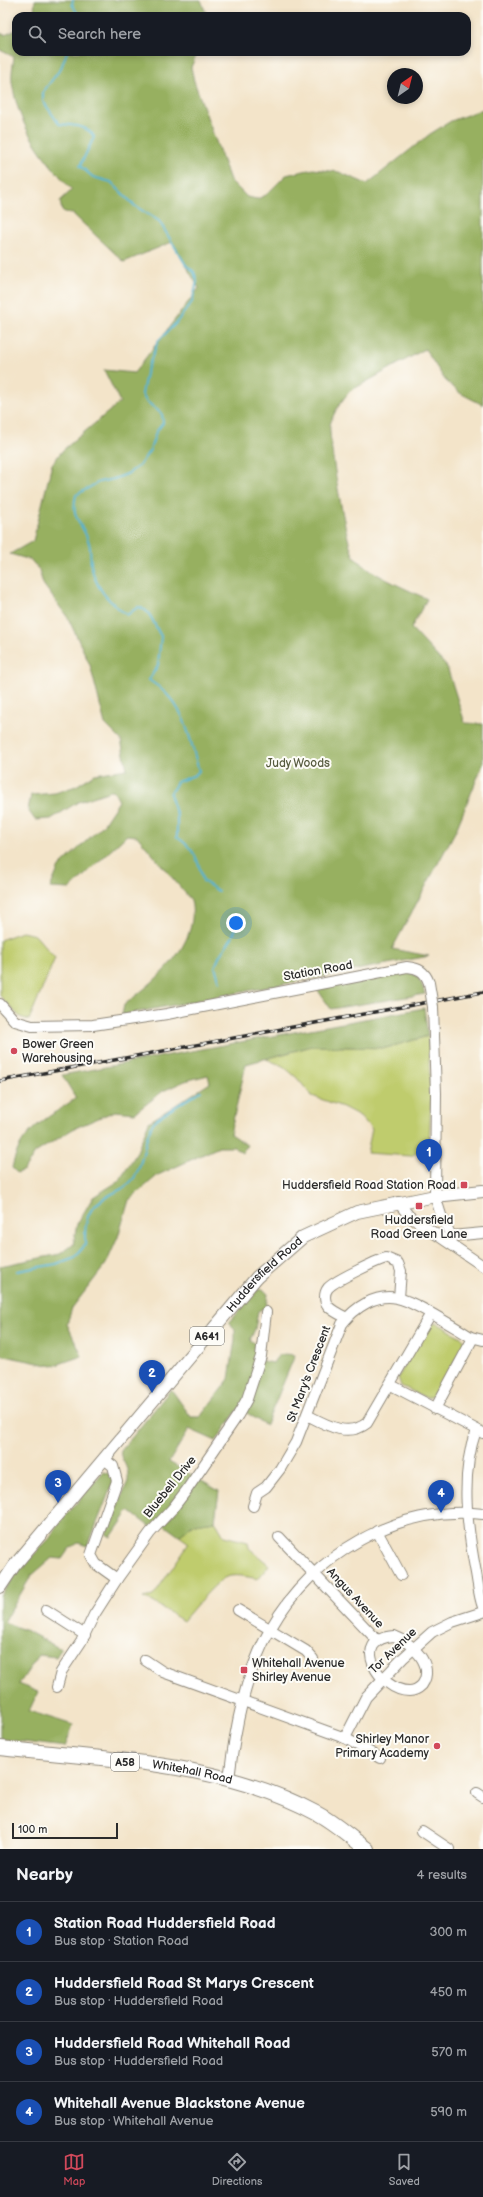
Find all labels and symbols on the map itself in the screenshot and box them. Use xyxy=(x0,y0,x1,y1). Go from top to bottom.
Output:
north arrow xyxy=(387,68,423,104)
park label: Judy Woods xyxy=(266,756,330,771)
your location xyxy=(226,913,246,933)
street label: Station Road xyxy=(282,958,354,984)
place label: Bower Green Warehousing xyxy=(22,1037,94,1066)
marker: Bower Green Warehousing xyxy=(9,1046,19,1056)
pin: 1 xyxy=(416,1139,442,1172)
place label: Huddersfield Road Station Road xyxy=(282,1178,456,1193)
marker: Huddersfield Road Station Road xyxy=(459,1180,469,1190)
marker: Huddersfield Road Green Lane xyxy=(414,1201,424,1211)
place label: Huddersfield Road Green Lane xyxy=(371,1213,467,1242)
street label: Huddersfield Road xyxy=(223,1233,306,1315)
street label: St Mary's Crescent xyxy=(284,1323,334,1424)
road number: A641 xyxy=(190,1327,224,1345)
pin: 2 xyxy=(139,1360,165,1393)
street label: Bluebell Drive xyxy=(140,1453,200,1521)
pin: 3 xyxy=(45,1470,71,1503)
pin: 4 xyxy=(428,1480,454,1513)
street label: Angus Avenue xyxy=(323,1565,387,1631)
street label: Tor Avenue xyxy=(366,1625,420,1677)
place label: Whitehall Avenue Shirley Avenue xyxy=(252,1656,345,1685)
marker: Whitehall Avenue Shirley Avenue xyxy=(239,1665,249,1675)
place label: Shirley Manor Primary Academy xyxy=(335,1732,430,1761)
marker: Shirley Manor Primary Academy xyxy=(432,1741,442,1751)
road number: A58 xyxy=(111,1753,139,1771)
street label: Whitehall Road xyxy=(151,1757,234,1787)
scale bar xyxy=(12,1821,118,1840)

